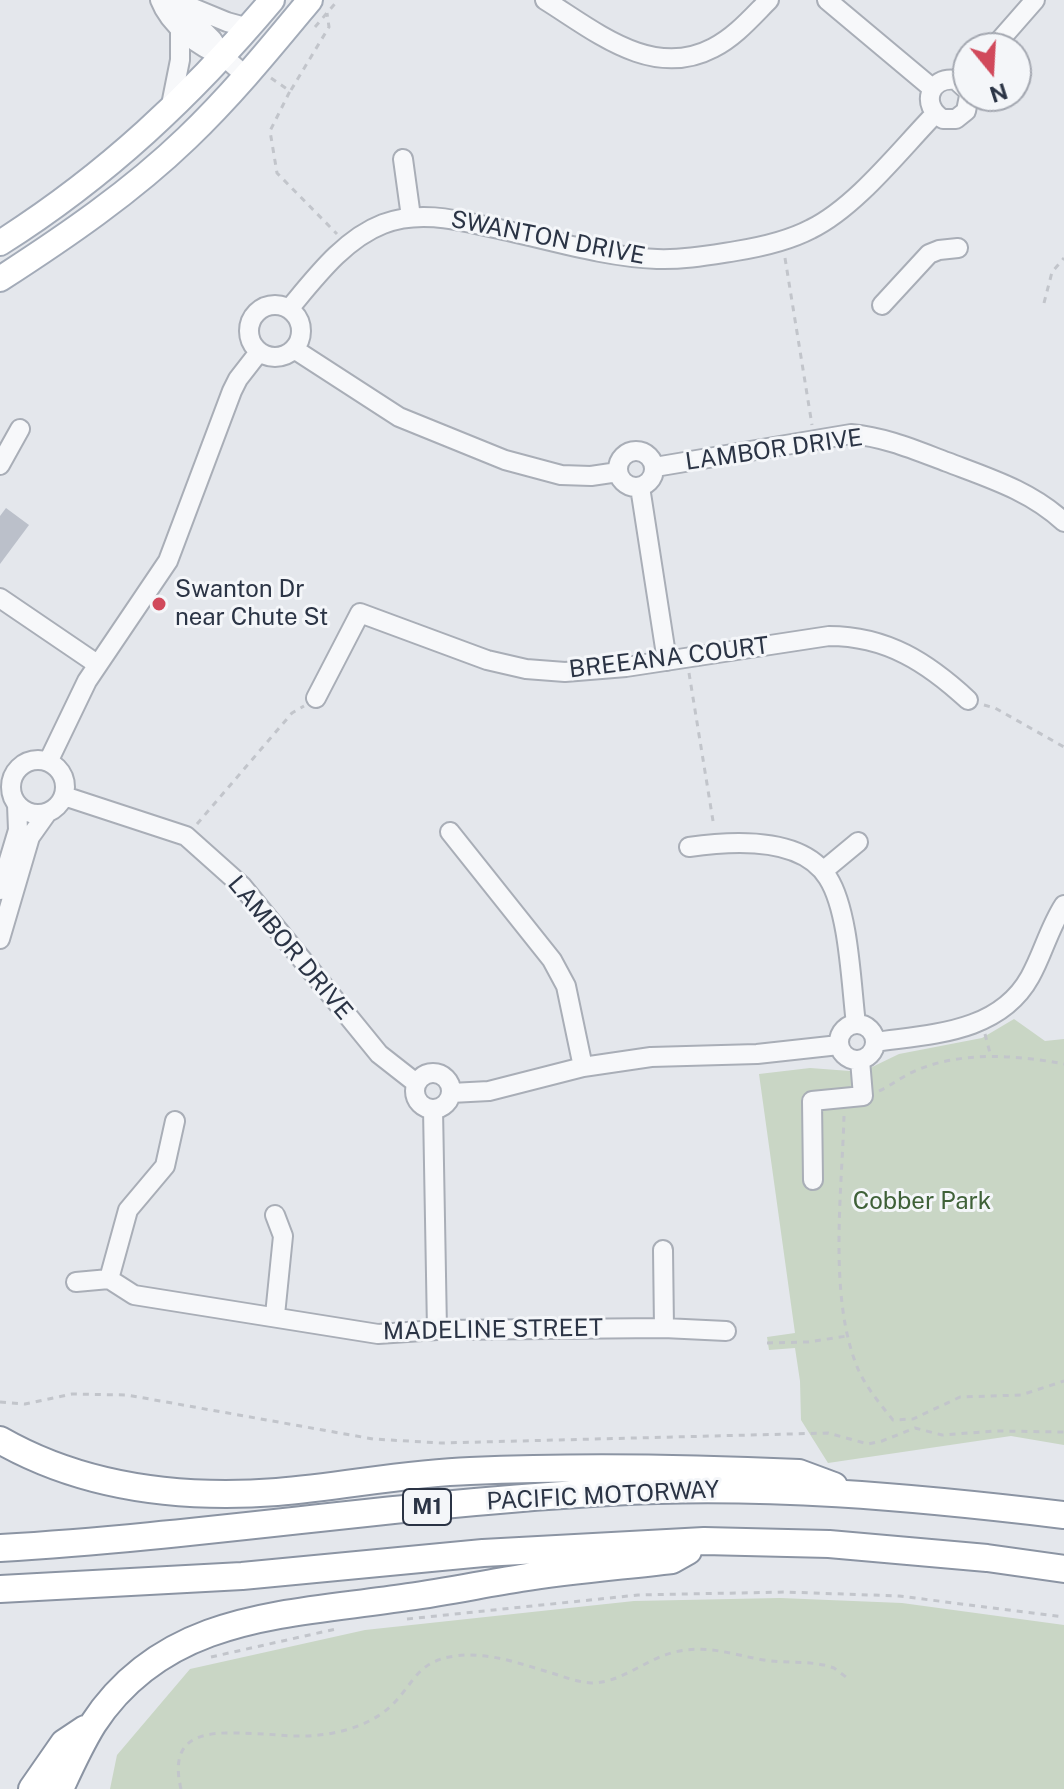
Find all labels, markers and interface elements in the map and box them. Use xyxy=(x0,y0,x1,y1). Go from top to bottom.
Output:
north arrow xyxy=(952,32,1032,112)
text: N xyxy=(987,78,1011,108)
street label: SWANTON DRIVE xyxy=(448,205,648,271)
street label: LAMBOR DRIVE xyxy=(683,423,865,477)
place label: Swanton Dr near Chute St xyxy=(175,576,328,632)
marker: Swanton Dr near Chute St xyxy=(150,595,168,613)
street label: BREEANA COURT xyxy=(567,631,771,685)
street label: LAMBOR DRIVE xyxy=(221,870,359,1026)
park label: Cobber Park xyxy=(853,1188,991,1216)
street label: MADELINE STREET xyxy=(383,1314,603,1346)
street label: PACIFIC MOTORWAY xyxy=(486,1476,720,1516)
road number: M1 xyxy=(403,1489,451,1525)

